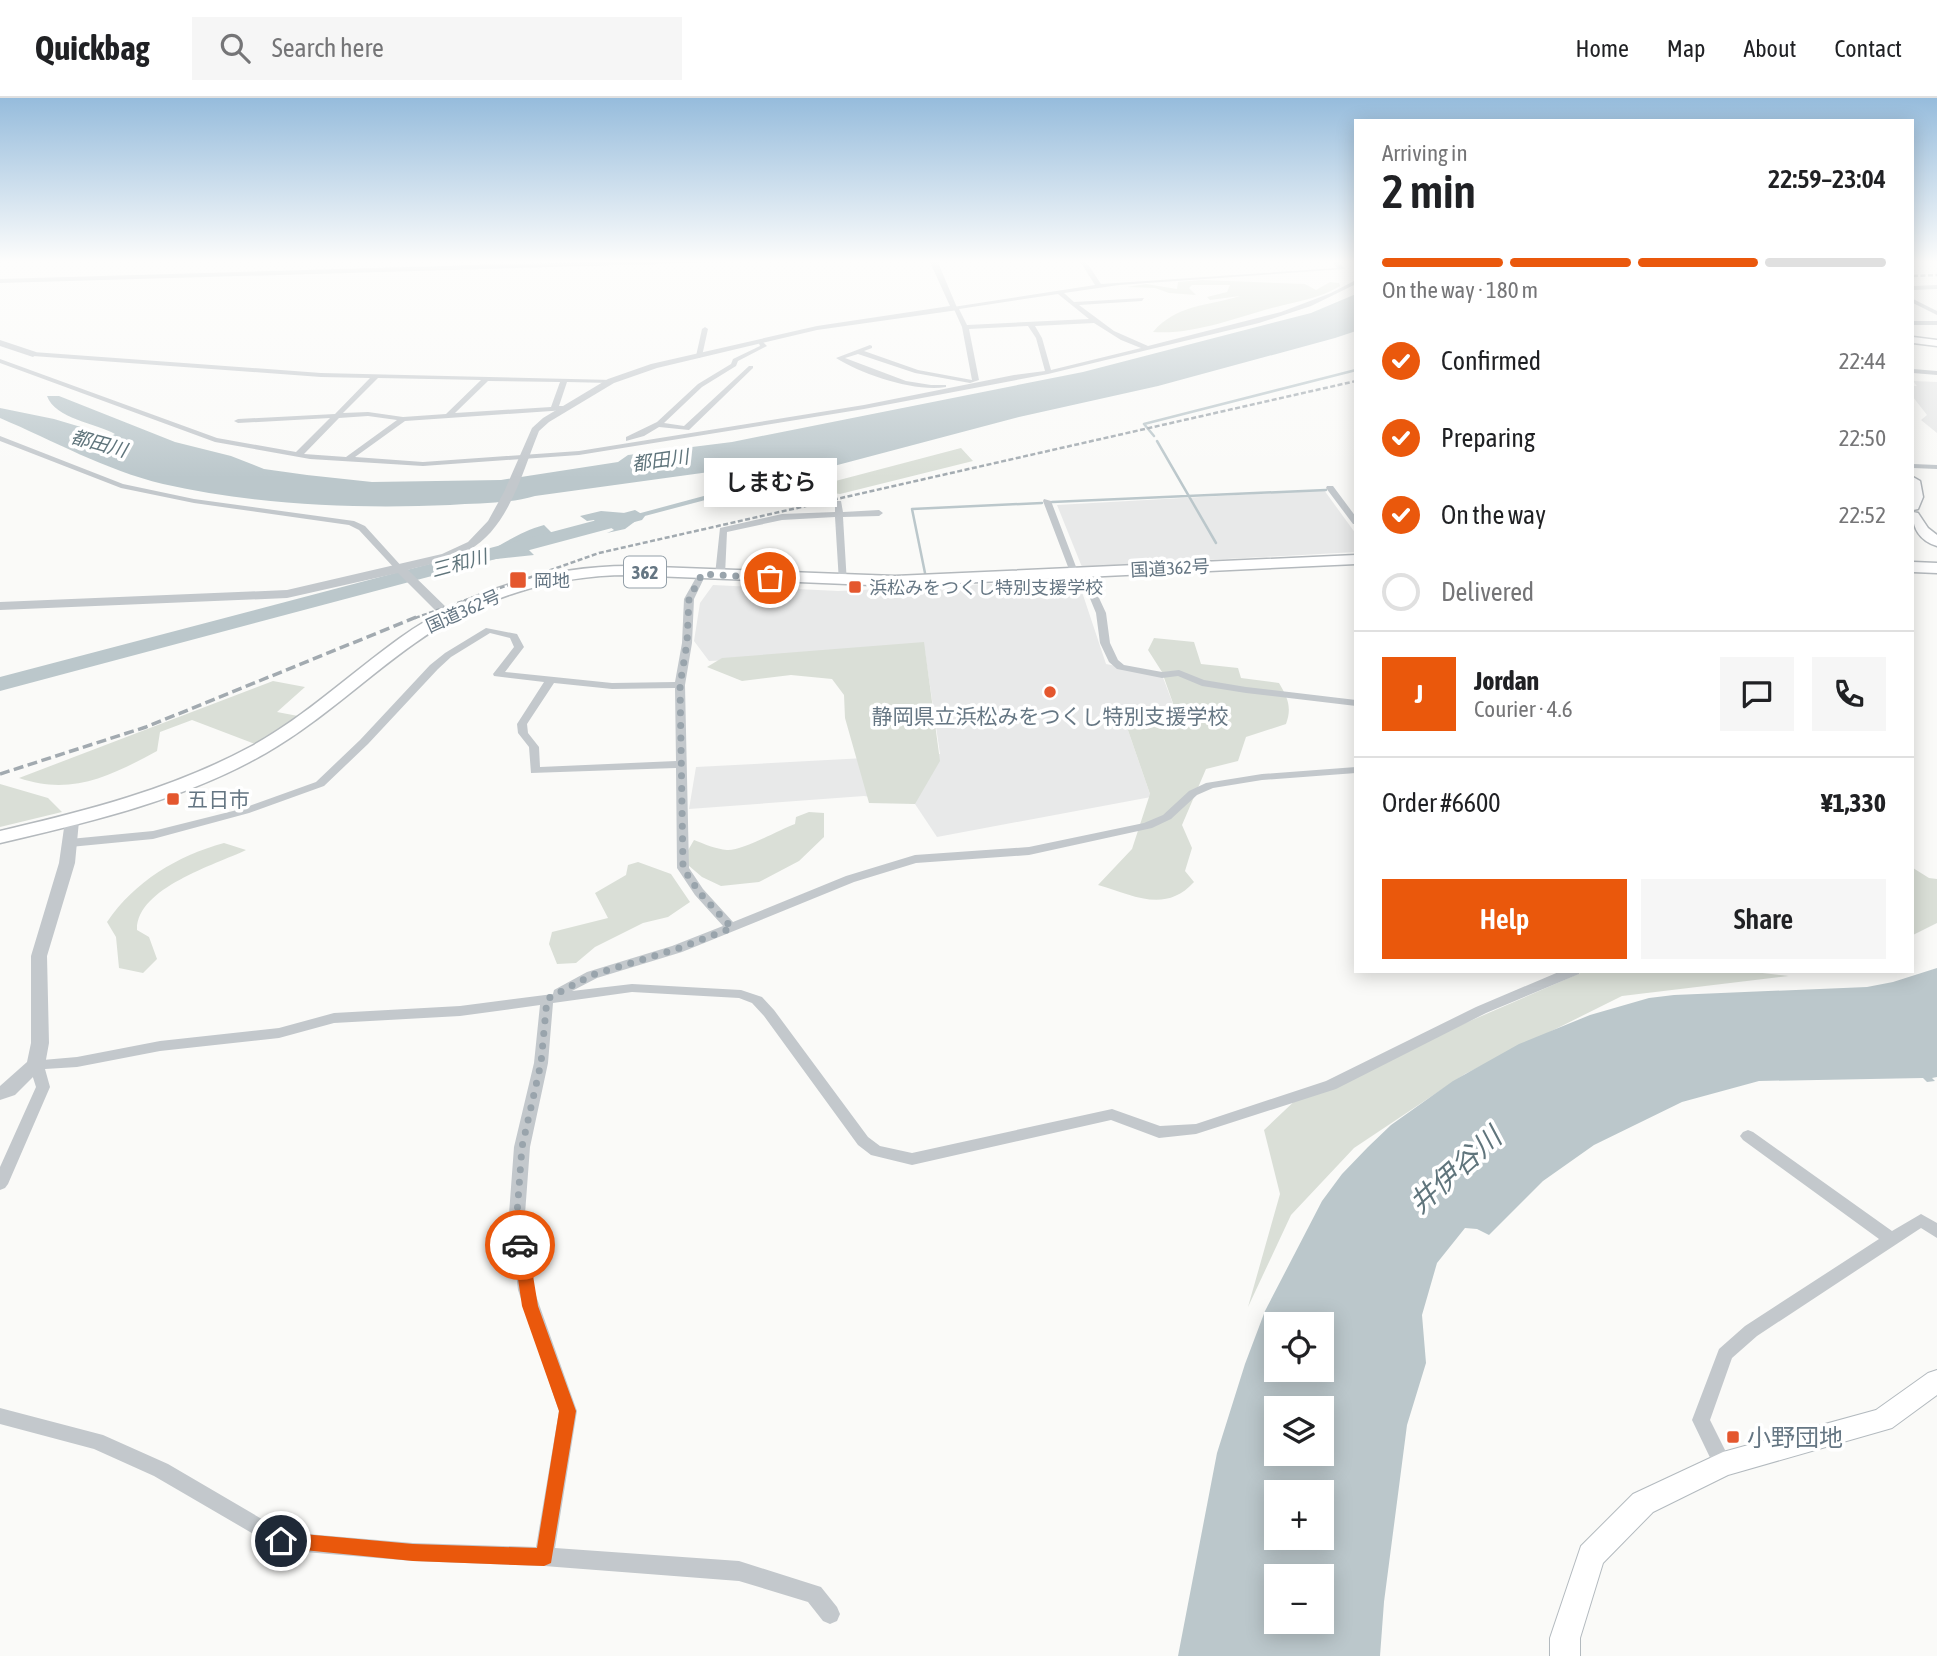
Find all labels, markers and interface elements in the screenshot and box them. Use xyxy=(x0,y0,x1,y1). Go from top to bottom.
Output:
search box xyxy=(192,17,682,80)
text: Quickbag xyxy=(35,29,150,67)
icon: search xyxy=(216,29,254,67)
text: Search here xyxy=(272,33,384,63)
text: Home xyxy=(1575,35,1629,62)
text: Map xyxy=(1667,35,1705,62)
text: About xyxy=(1743,35,1796,62)
text: Contact xyxy=(1834,35,1902,62)
text: Arriving in xyxy=(1382,140,1468,166)
text: 22:59–23:04 xyxy=(1768,164,1886,194)
text: 2 min xyxy=(1382,165,1476,218)
text: On the way · 180 m xyxy=(1382,277,1538,303)
icon: check xyxy=(1382,342,1420,380)
text: Confirmed xyxy=(1441,346,1541,376)
text: 22:44 xyxy=(1839,348,1886,374)
icon: check xyxy=(1382,419,1420,457)
text: Preparing xyxy=(1441,423,1535,453)
water label: 都田川 xyxy=(69,425,131,462)
text: 22:50 xyxy=(1839,425,1886,451)
water label: 都田川 xyxy=(630,445,692,475)
callout: しまむら xyxy=(704,459,836,508)
text: しまむら xyxy=(725,469,817,495)
icon: check xyxy=(1382,496,1420,534)
text: On the way xyxy=(1441,500,1546,530)
text: 22:52 xyxy=(1839,502,1886,528)
water label: 三和川 xyxy=(429,544,491,581)
pin xyxy=(740,548,800,608)
street label: 国道362号 xyxy=(1130,555,1210,581)
road number: 362 xyxy=(624,556,666,587)
icon: bag xyxy=(751,559,789,597)
marker: 岡地 xyxy=(508,570,528,590)
place label: 岡地 xyxy=(534,570,570,591)
place label: 浜松みをつくし特別支援学校 xyxy=(869,577,1103,598)
text: Delivered xyxy=(1441,577,1534,607)
marker: 浜松みをつくし特別支援学校 xyxy=(847,579,863,595)
street label: 国道362号 xyxy=(422,585,504,637)
button: chat xyxy=(1720,657,1794,731)
button: phone xyxy=(1812,657,1886,731)
text: Jordan xyxy=(1474,666,1539,696)
text: J xyxy=(1415,679,1423,709)
marker: 静岡県立浜松みをつくし特別支援学校 xyxy=(1042,684,1058,700)
text: Courier · 4.6 xyxy=(1474,696,1573,722)
place label: 静岡県立浜松みをつくし特別支援学校 xyxy=(872,704,1229,728)
place label: 五日市 xyxy=(187,787,250,811)
text: Order #6600 xyxy=(1382,788,1501,818)
text: ¥1,330 xyxy=(1821,788,1886,818)
marker: 五日市 xyxy=(165,791,181,807)
button: Help xyxy=(1382,879,1627,959)
button: Share xyxy=(1641,879,1886,959)
water label: 井伊谷川 xyxy=(1403,1119,1510,1219)
courier xyxy=(485,1210,555,1280)
icon: car xyxy=(501,1226,539,1264)
map controls xyxy=(1264,1312,1334,1634)
button: locate xyxy=(1264,1312,1334,1382)
button: layers xyxy=(1264,1396,1334,1466)
place label: 小野団地 xyxy=(1747,1424,1843,1451)
marker: 小野団地 xyxy=(1725,1429,1741,1445)
button: + xyxy=(1264,1480,1334,1550)
pin xyxy=(251,1511,311,1571)
icon: home xyxy=(262,1522,300,1560)
button: − xyxy=(1264,1564,1334,1634)

